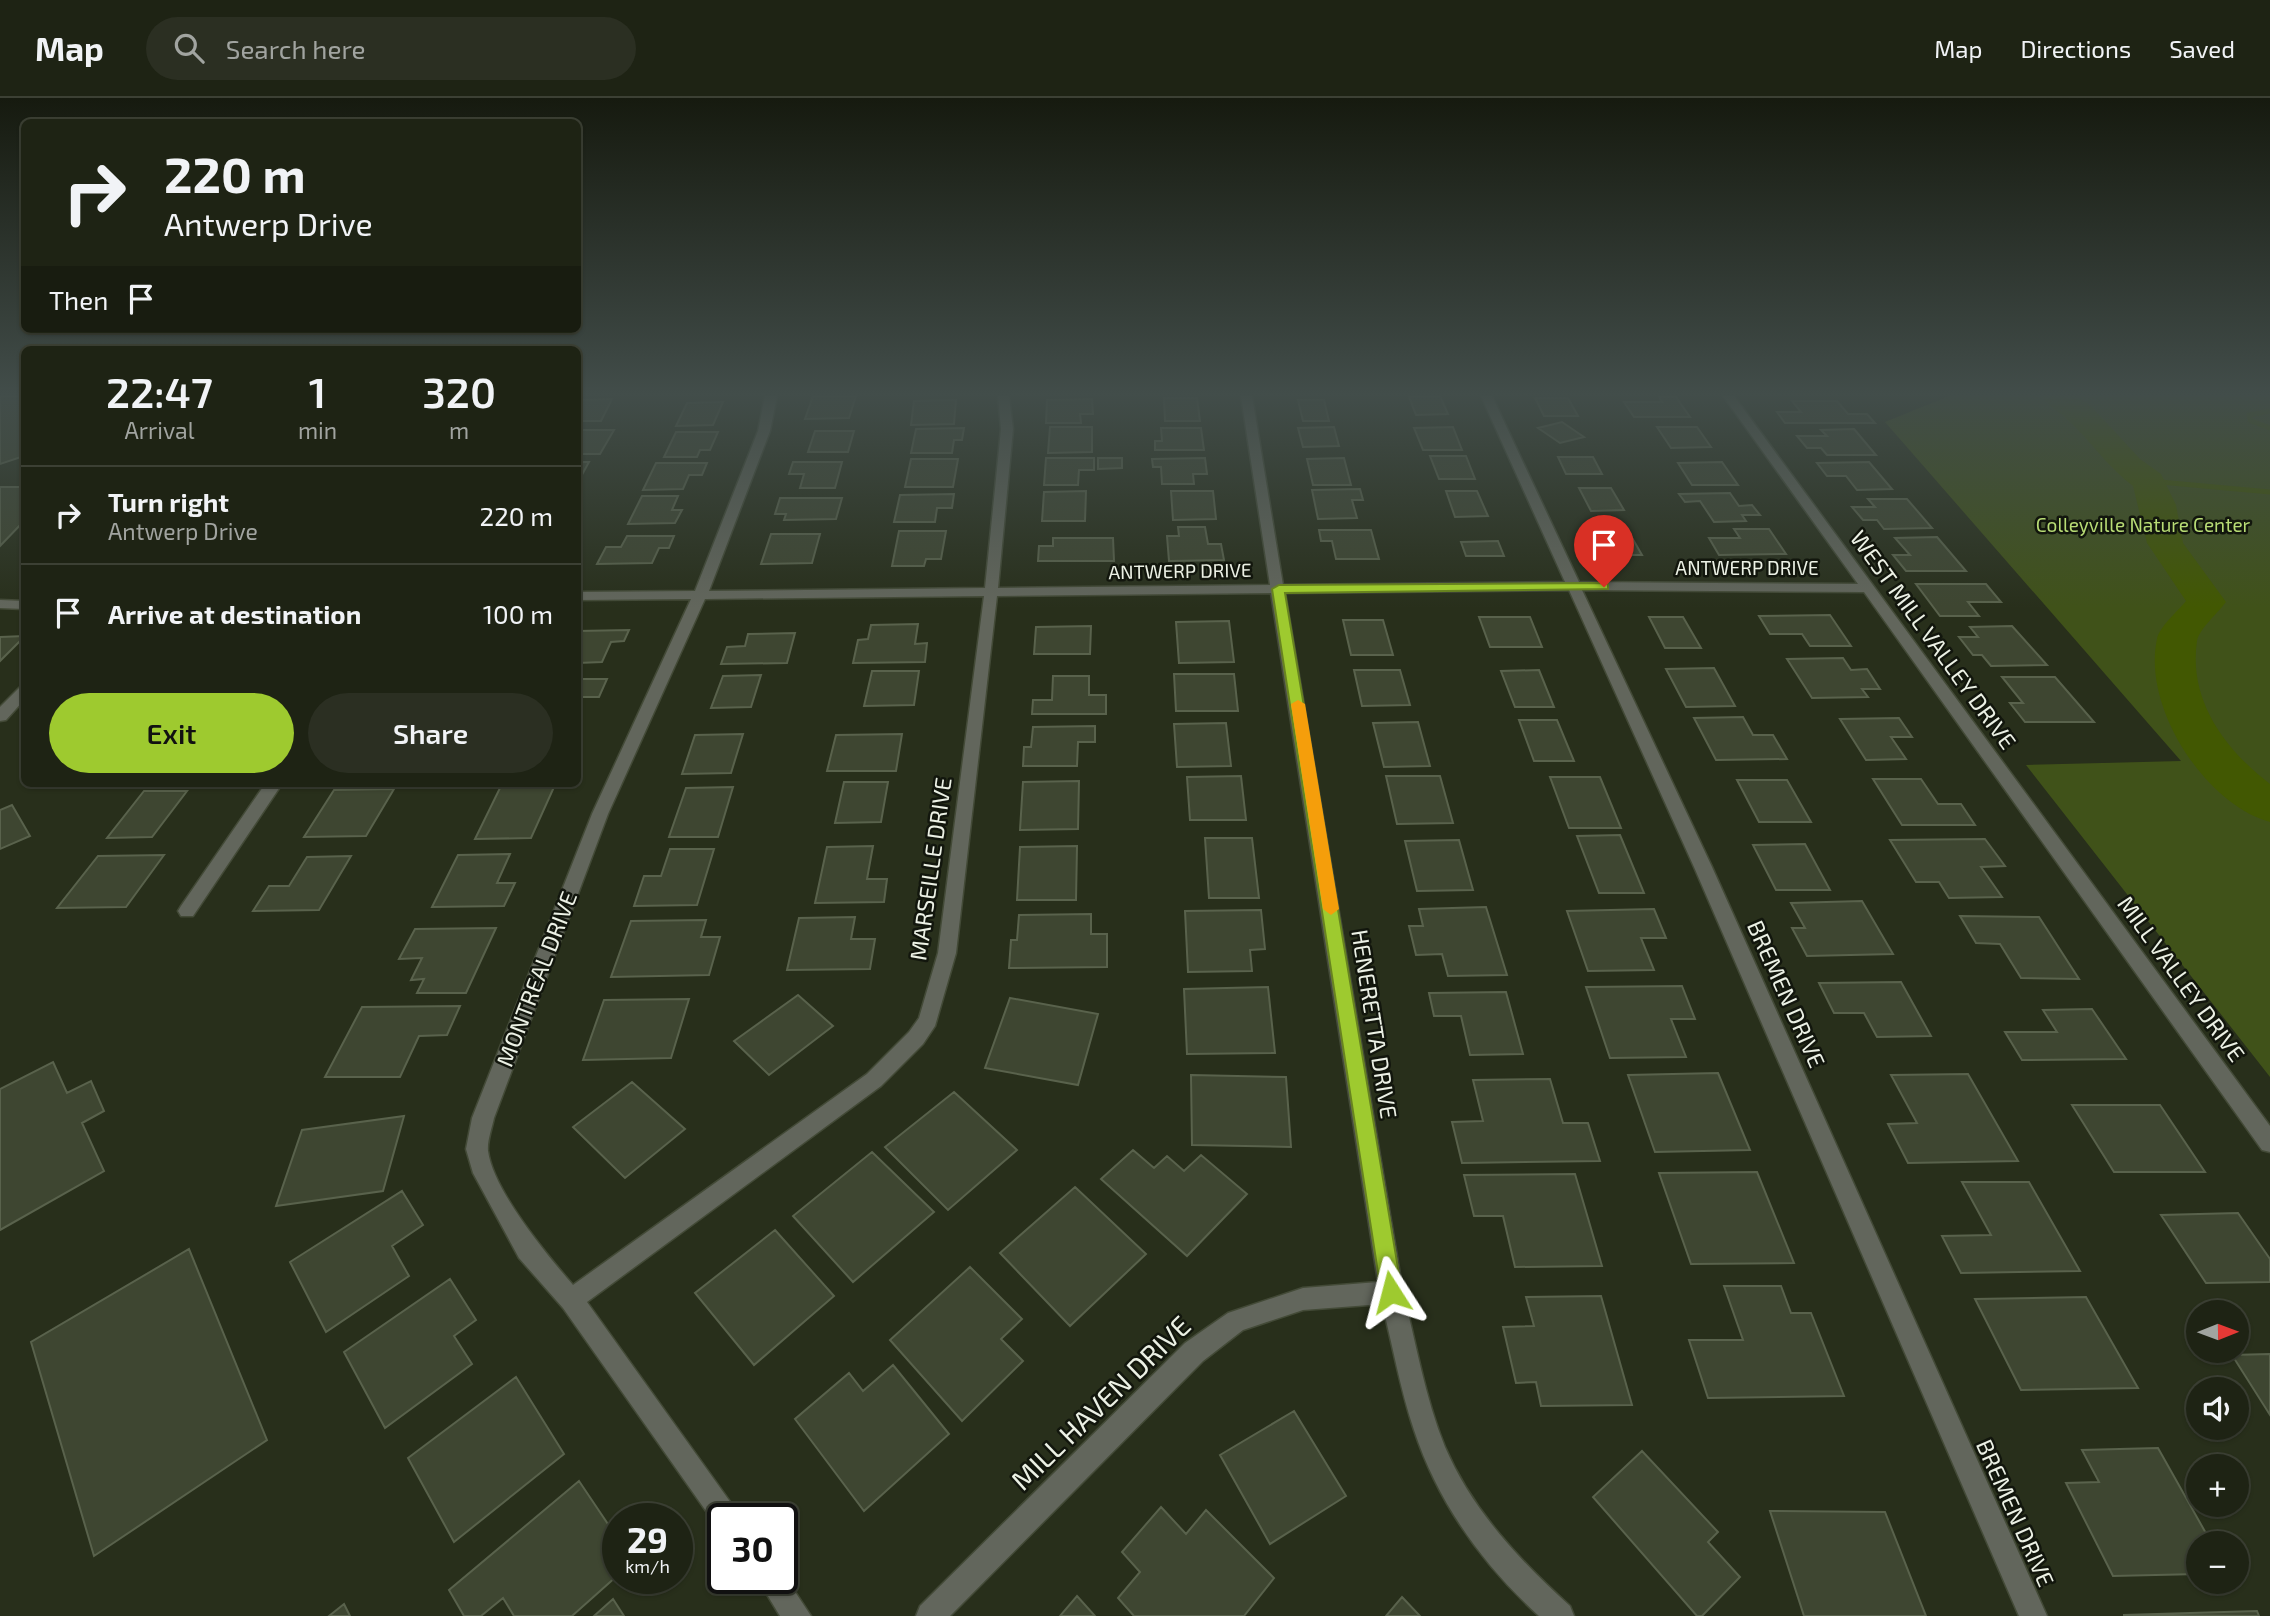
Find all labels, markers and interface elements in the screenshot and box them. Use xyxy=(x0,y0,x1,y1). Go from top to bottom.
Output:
search box xyxy=(146,17,636,80)
text: Map xyxy=(35,28,104,68)
icon: search xyxy=(170,29,208,67)
text: Search here xyxy=(226,33,365,64)
text: Map xyxy=(1934,34,1982,63)
text: Directions xyxy=(2020,34,2131,63)
text: Saved xyxy=(2169,34,2235,63)
text: 220 m xyxy=(164,144,306,203)
icon: right xyxy=(49,147,140,238)
text: Antwerp Drive xyxy=(164,204,373,242)
icon: arrive xyxy=(122,280,160,318)
text: Then xyxy=(49,284,108,315)
text: 22:47 xyxy=(106,366,213,416)
text: 1 xyxy=(309,366,326,416)
text: 320 xyxy=(422,366,496,416)
text: Arrival xyxy=(124,416,194,444)
text: min xyxy=(298,416,337,444)
text: m xyxy=(449,416,469,444)
text: Turn right xyxy=(108,486,229,517)
icon: right xyxy=(49,496,87,534)
text: 220 m xyxy=(480,500,553,531)
park label: Colleyville Nature Center xyxy=(2036,513,2251,536)
pin xyxy=(1574,515,1634,587)
text: Antwerp Drive xyxy=(108,517,258,545)
street label: WEST MILL VALLEY DRIVE xyxy=(1845,525,2023,754)
icon: arrive xyxy=(1585,526,1623,564)
street label: ANTWERP DRIVE xyxy=(1675,556,1819,579)
street label: ANTWERP DRIVE xyxy=(1108,558,1252,583)
icon: arrive xyxy=(49,594,87,632)
text: Arrive at destination xyxy=(108,598,361,629)
text: 100 m xyxy=(483,598,553,629)
button: Exit xyxy=(49,693,294,773)
button: Share xyxy=(308,693,553,773)
street label: MARSEILLE DRIVE xyxy=(903,776,957,962)
street label: MONTREAL DRIVE xyxy=(490,887,582,1070)
street label: MILL VALLEY DRIVE xyxy=(2112,890,2251,1067)
street label: BREMEN DRIVE xyxy=(1742,916,1832,1072)
street label: HENERETTA DRIVE xyxy=(1346,927,1404,1120)
position arrow xyxy=(1354,1255,1428,1329)
north arrow xyxy=(2186,1300,2249,1363)
map controls xyxy=(2186,1300,2249,1594)
street label: MILL HAVEN DRIVE xyxy=(1004,1308,1197,1497)
button: sound xyxy=(2186,1377,2249,1440)
street label: BREMEN DRIVE xyxy=(1971,1435,2061,1591)
button: + xyxy=(2186,1454,2249,1517)
speed limit sign: 30 xyxy=(707,1503,798,1594)
text: 29 xyxy=(627,1518,668,1560)
button: − xyxy=(2186,1531,2249,1594)
text: km/h xyxy=(625,1555,670,1577)

